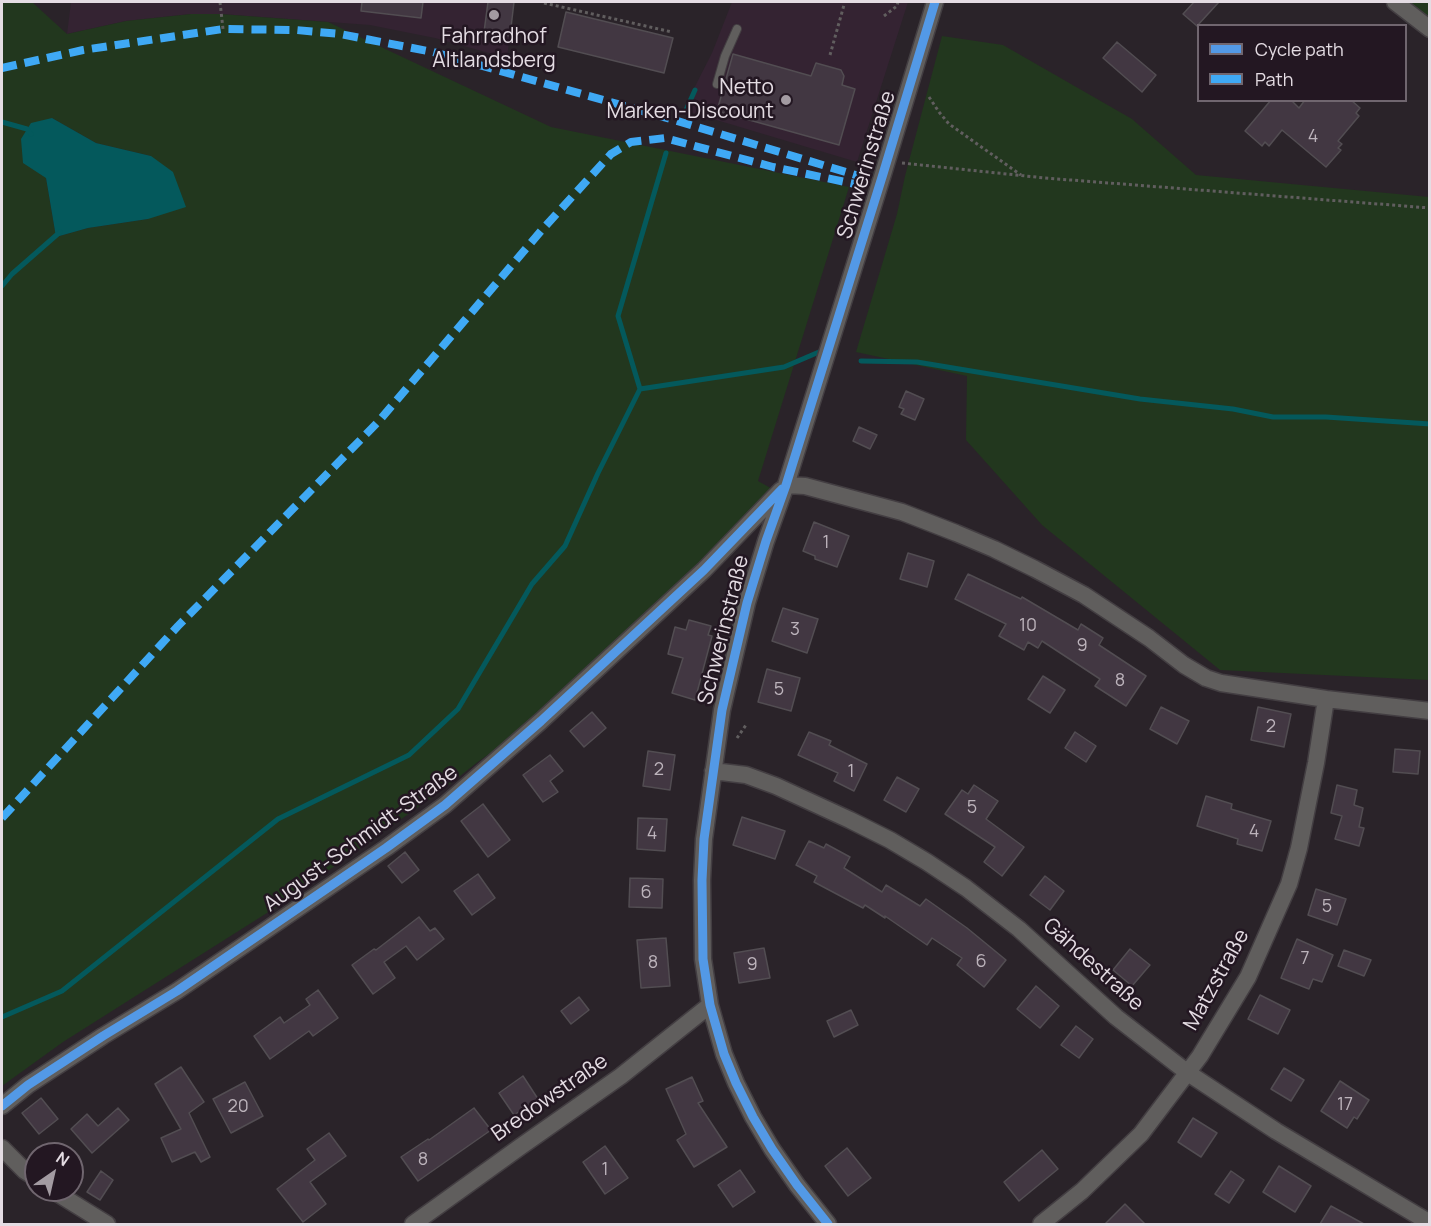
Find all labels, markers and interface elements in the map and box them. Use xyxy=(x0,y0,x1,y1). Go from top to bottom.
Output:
marker: Fahrradhof Altlandsberg xyxy=(487,8,501,22)
place label: Fahrradhof Altlandsberg xyxy=(432,24,556,74)
legend xyxy=(1197,24,1407,102)
text: Cycle path xyxy=(1255,37,1344,61)
text: Path xyxy=(1255,67,1293,91)
place label: Netto Marken-Discount xyxy=(607,75,774,125)
street label: Schwerinstraße xyxy=(833,88,901,242)
marker: Netto Marken-Discount xyxy=(779,93,793,107)
house number: 4 xyxy=(1308,126,1318,148)
house number: 1 xyxy=(822,532,830,554)
street label: Schwerinstraße xyxy=(693,553,755,707)
house number: 10 xyxy=(1019,615,1037,637)
house number: 3 xyxy=(790,619,800,641)
house number: 9 xyxy=(1076,635,1088,657)
house number: 8 xyxy=(1115,670,1125,692)
house number: 5 xyxy=(774,679,784,701)
house number: 2 xyxy=(1266,716,1276,738)
house number: 2 xyxy=(654,759,664,781)
street label: August-Schmidt-Straße xyxy=(259,760,463,918)
house number: 1 xyxy=(847,761,855,783)
house number: 5 xyxy=(967,797,977,819)
house number: 4 xyxy=(1249,821,1259,843)
house number: 4 xyxy=(647,823,657,845)
house number: 6 xyxy=(640,882,652,904)
house number: 5 xyxy=(1322,896,1332,918)
street label: Gähdestraße xyxy=(1037,913,1149,1017)
street label: Matzstraße xyxy=(1179,925,1255,1035)
house number: 7 xyxy=(1300,948,1310,970)
house number: 6 xyxy=(975,951,987,973)
house number: 8 xyxy=(648,952,658,974)
house number: 9 xyxy=(746,954,758,976)
street label: Bredowstraße xyxy=(487,1049,613,1147)
house number: 17 xyxy=(1337,1094,1353,1116)
house number: 20 xyxy=(227,1096,249,1118)
north arrow xyxy=(24,1142,84,1202)
text: N xyxy=(52,1146,74,1171)
house number: 8 xyxy=(418,1149,428,1171)
house number: 1 xyxy=(601,1159,609,1181)

